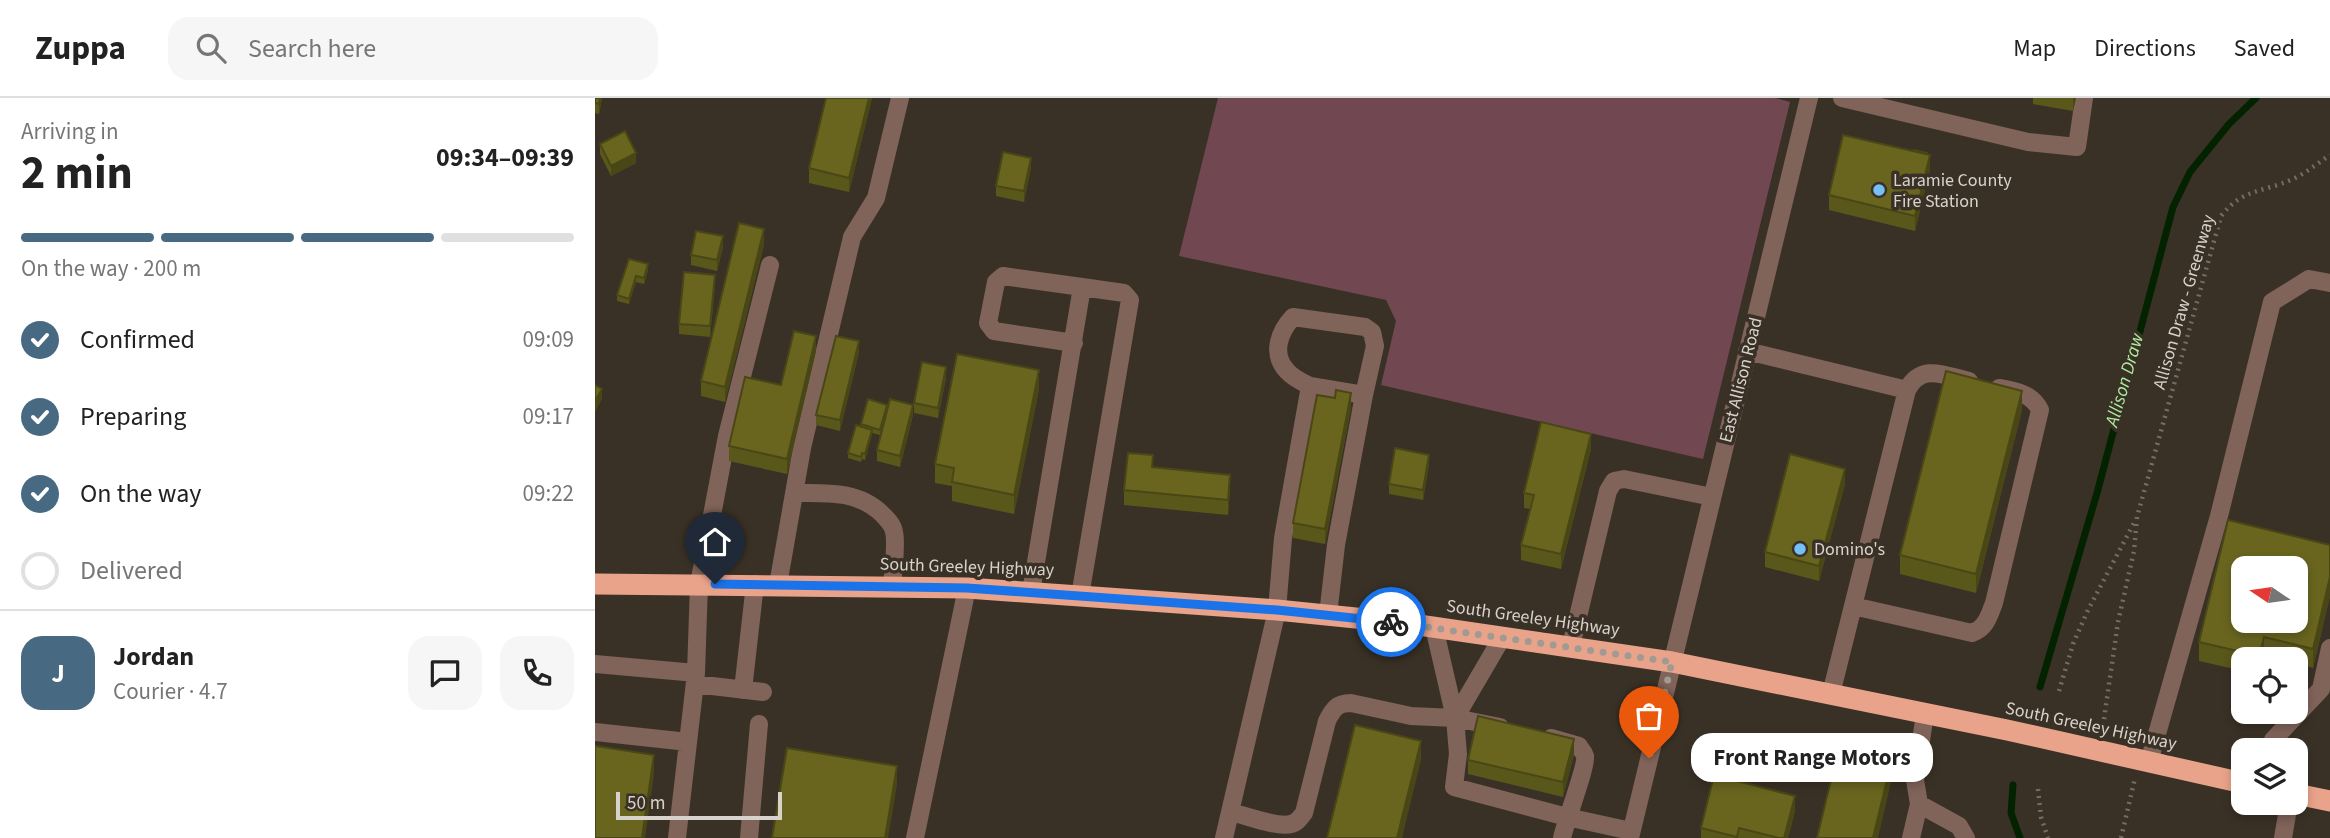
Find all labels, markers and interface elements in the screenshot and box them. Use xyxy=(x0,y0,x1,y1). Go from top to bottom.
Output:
search box xyxy=(168,17,658,80)
text: Zuppa xyxy=(35,25,126,72)
icon: search xyxy=(192,29,230,67)
text: Search here xyxy=(248,30,376,67)
text: Map xyxy=(2013,31,2056,66)
text: Directions xyxy=(2094,31,2196,66)
text: Saved xyxy=(2234,31,2295,66)
text: Arriving in xyxy=(21,115,119,148)
text: 09:34–09:39 xyxy=(436,139,574,176)
text: 2 min xyxy=(21,141,133,206)
place label: Laramie County Fire Station xyxy=(1893,168,2012,214)
marker: Laramie County Fire Station xyxy=(1871,182,1887,198)
street label: Allison Draw - Greenway xyxy=(2147,211,2221,392)
text: On the way · 200 m xyxy=(21,252,201,285)
street label: East Allison Road xyxy=(1713,315,1769,445)
icon: check xyxy=(21,321,59,359)
text: Confirmed xyxy=(80,321,195,358)
text: 09:09 xyxy=(523,323,574,356)
water label: Allison Draw xyxy=(2099,330,2151,431)
icon: check xyxy=(21,398,59,436)
text: Preparing xyxy=(80,398,186,435)
text: 09:17 xyxy=(523,400,574,433)
icon: check xyxy=(21,475,59,513)
text: On the way xyxy=(80,475,201,512)
text: 09:22 xyxy=(523,477,574,510)
pin xyxy=(685,512,745,584)
icon: home xyxy=(696,523,734,561)
place label: Domino's xyxy=(1814,537,1885,562)
marker: Domino's xyxy=(1792,541,1808,557)
street label: South Greeley Highway xyxy=(879,551,1055,583)
text: Delivered xyxy=(80,552,183,589)
north arrow xyxy=(2231,556,2308,634)
map controls xyxy=(2231,556,2308,815)
courier xyxy=(1356,587,1426,657)
street label: South Greeley Highway xyxy=(1445,593,1622,643)
icon: bike xyxy=(1372,603,1410,641)
button: chat xyxy=(408,636,482,710)
button: phone xyxy=(500,636,574,710)
text: Jordan xyxy=(113,638,194,675)
button: locate xyxy=(2231,647,2308,724)
text: J xyxy=(51,655,65,692)
text: Courier · 4.7 xyxy=(113,675,228,708)
pin xyxy=(1619,686,1679,758)
street label: South Greeley Highway xyxy=(2003,696,2180,756)
icon: bag xyxy=(1630,697,1668,735)
callout: Front Range Motors xyxy=(1691,734,1933,782)
button: layers xyxy=(2231,738,2308,815)
text: Front Range Motors xyxy=(1713,741,1911,774)
scale bar xyxy=(616,789,782,821)
text: 50 m xyxy=(627,790,665,817)

